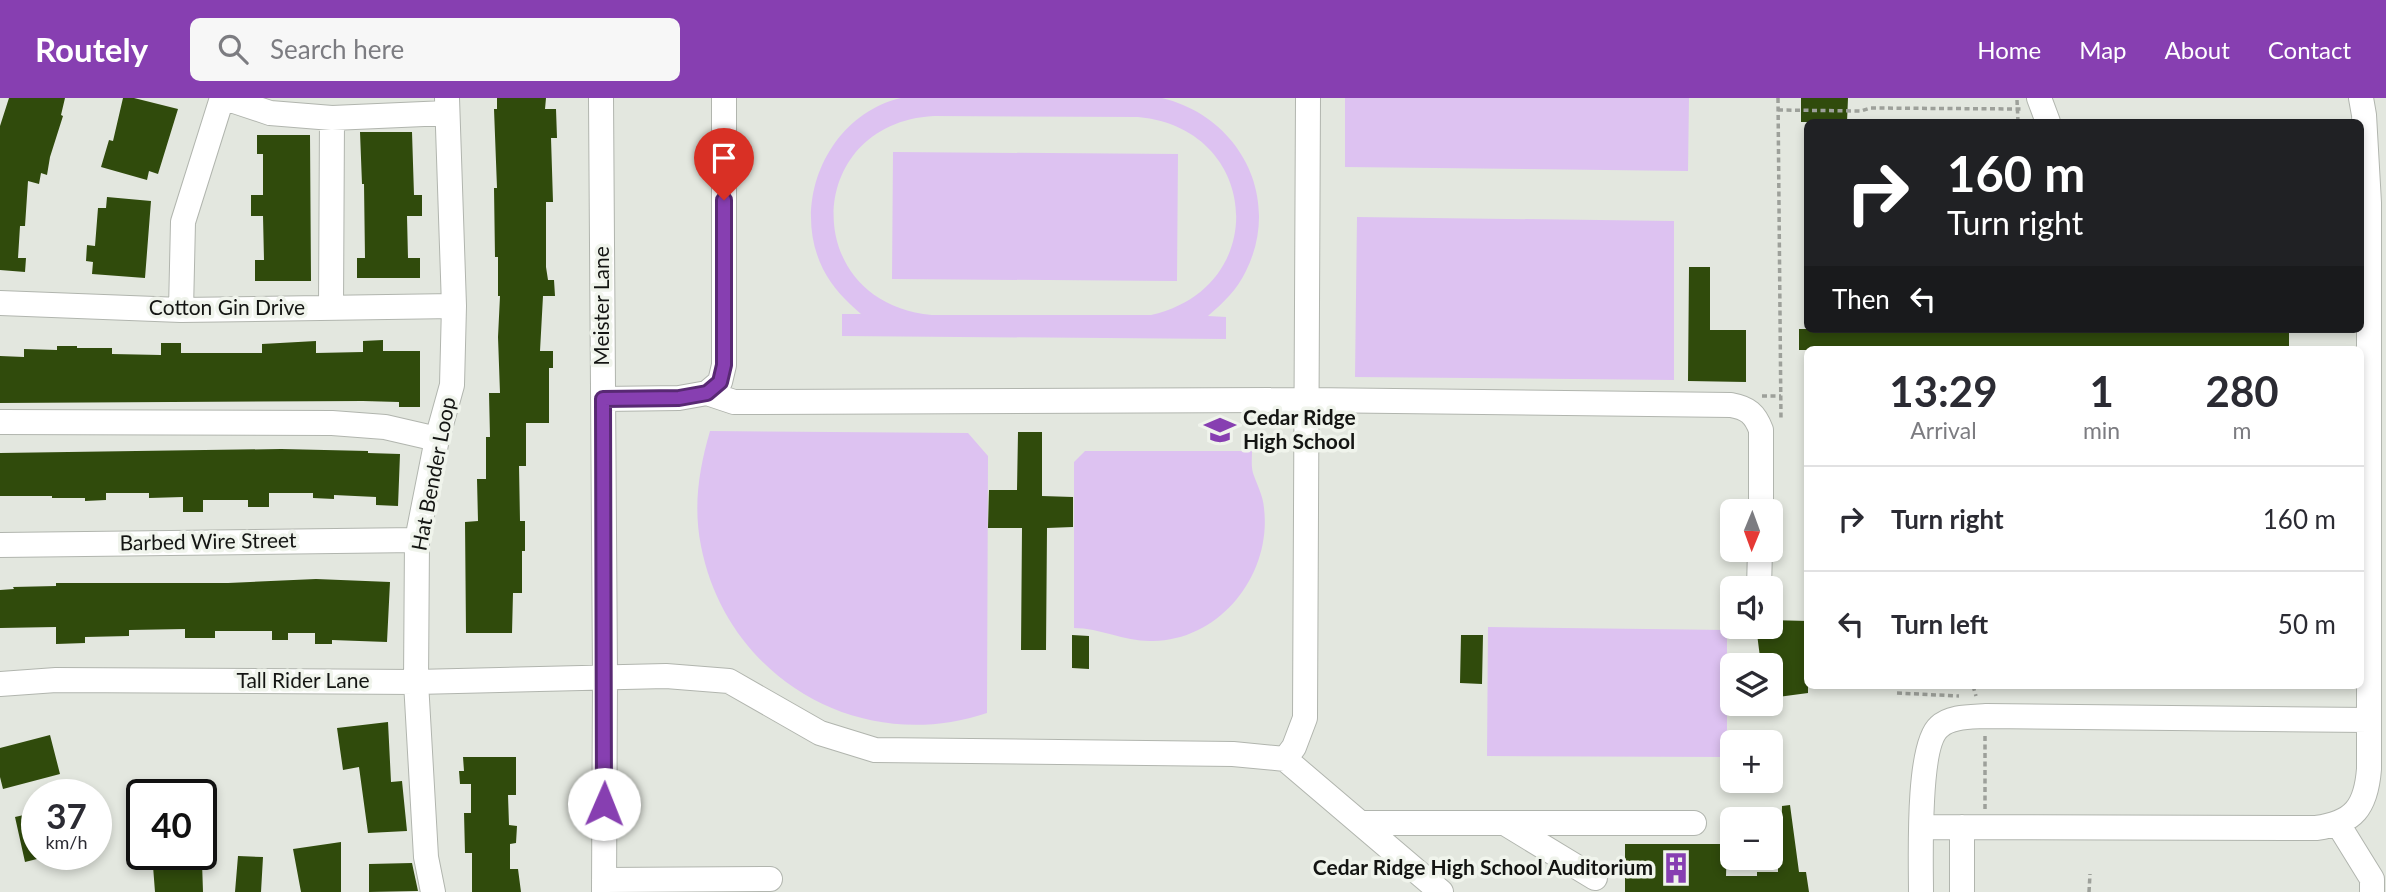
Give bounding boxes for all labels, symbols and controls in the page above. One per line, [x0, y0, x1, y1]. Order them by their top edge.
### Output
search box [190, 18, 680, 81]
text: Routely [35, 29, 148, 69]
icon: search [214, 30, 252, 68]
text: Search here [270, 33, 404, 65]
text: Home [1977, 35, 2041, 64]
text: Map [2079, 35, 2127, 64]
text: About [2165, 35, 2230, 64]
text: Contact [2268, 35, 2351, 64]
pin [694, 128, 754, 200]
icon: arrive [705, 139, 743, 177]
text: 160 m [1947, 144, 2085, 202]
icon: right [1832, 147, 1923, 238]
text: Turn right [1947, 203, 2083, 242]
street label: Meister Lane [588, 246, 613, 366]
icon: left [1904, 280, 1942, 318]
text: Then [1832, 283, 1890, 315]
street label: Cotton Gin Drive [149, 294, 305, 319]
text: 13:29 [1889, 366, 1998, 416]
text: 1 [2089, 366, 2114, 416]
text: 280 [2206, 366, 2279, 416]
street label: Hat Bender Loop [405, 395, 460, 553]
place label: Cedar Ridge High School [1243, 404, 1356, 453]
school or university icon: Cedar Ridge High School [1203, 413, 1237, 447]
text: Arrival [1910, 416, 1977, 444]
text: min [2083, 416, 2120, 444]
text: m [2233, 416, 2252, 444]
north arrow [1720, 499, 1783, 562]
map controls [1720, 499, 1783, 870]
icon: right [1832, 500, 1870, 538]
text: Turn right [1891, 503, 2004, 535]
text: 160 m [2263, 503, 2336, 535]
street label: Barbed Wire Street [119, 526, 297, 555]
button: sound [1720, 576, 1783, 639]
icon: left [1832, 605, 1870, 643]
text: Turn left [1891, 608, 1988, 640]
text: 50 m [2278, 608, 2336, 640]
button: layers [1720, 653, 1783, 716]
street label: Tall Rider Lane [236, 667, 370, 692]
button: + [1720, 730, 1783, 793]
position arrow [567, 767, 641, 841]
speed limit sign: 40 [126, 779, 217, 870]
text: 37 [46, 794, 87, 836]
button: − [1720, 807, 1783, 870]
text: km/h [45, 831, 88, 853]
building icon: Cedar Ridge High School Auditorium [1659, 851, 1693, 885]
place label: Cedar Ridge High School Auditorium [1313, 854, 1653, 879]

